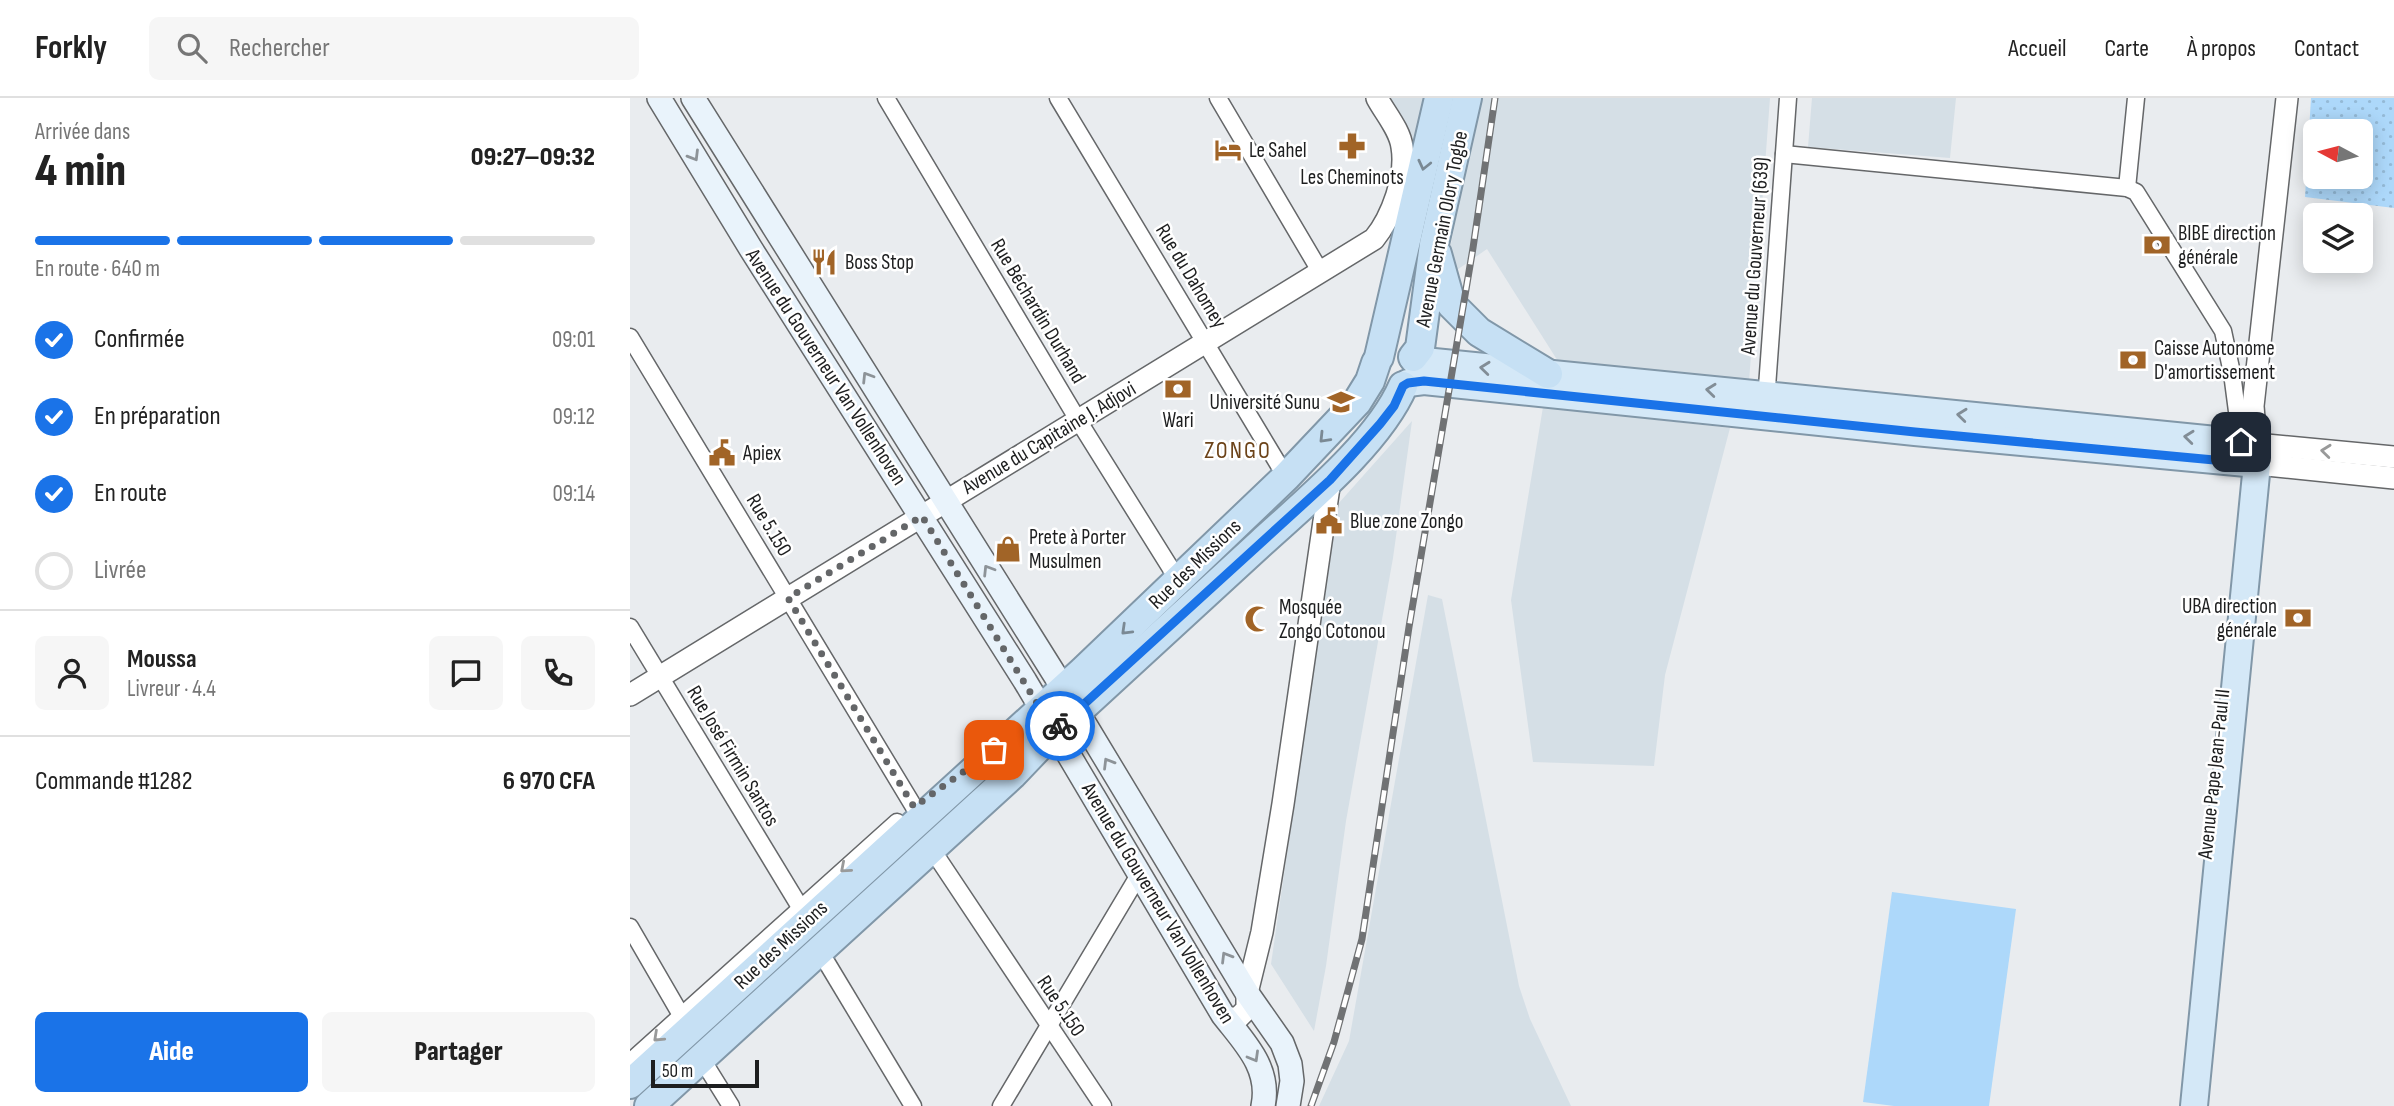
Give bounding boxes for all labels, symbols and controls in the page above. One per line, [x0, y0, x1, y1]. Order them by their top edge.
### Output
search box [149, 17, 639, 80]
text: Forkly [35, 28, 107, 68]
icon: search [173, 29, 211, 67]
text: Rechercher [229, 33, 330, 64]
text: Accueil [2008, 34, 2067, 63]
text: Carte [2105, 34, 2149, 63]
text: À propos [2187, 34, 2256, 63]
text: Contact [2294, 34, 2359, 63]
text: Arrivée dans [35, 118, 130, 146]
north arrow [2303, 119, 2373, 189]
map controls [2303, 119, 2373, 273]
street label: Avenue Germain Olory Togbe [1411, 129, 1473, 330]
pharmacy icon: Les Cheminots [1337, 131, 1367, 161]
hotel icon: Le Sahel [1213, 135, 1243, 165]
place label: Le Sahel [1249, 138, 1307, 163]
text: 09:27–09:32 [471, 142, 595, 173]
text: 4 min [35, 144, 126, 199]
one-way arrow [686, 149, 699, 162]
street label: Avenue du Gouverneur (639) [1736, 156, 1774, 357]
one-way arrow [1418, 159, 1432, 171]
place label: Les Cheminots [1300, 165, 1404, 190]
button: layers [2303, 203, 2373, 273]
street label: Rue du Dahomey [1150, 219, 1232, 333]
place label: BIBE direction générale [2178, 221, 2276, 270]
bank icon: BIBE direction générale [2142, 230, 2172, 260]
street label: Rue Béchardin Durhand [985, 234, 1091, 388]
street label: Avenue du Gouverneur Van Vollenhoven [740, 243, 912, 490]
restaurant icon: Boss Stop [809, 247, 839, 277]
place label: Boss Stop [845, 250, 914, 275]
text: En route · 640 m [35, 255, 160, 283]
icon: check [35, 321, 73, 359]
text: Confirmée [94, 324, 185, 355]
text: 09:01 [552, 326, 595, 354]
place label: Caisse Autonome D'amortissement [2154, 336, 2275, 385]
bank icon: Caisse Autonome D'amortissement [2118, 345, 2148, 375]
one-way arrow [1479, 361, 1490, 376]
one-way arrow [863, 371, 876, 384]
bank icon: Wari [1163, 374, 1193, 404]
street label: Avenue du Capitaine J. Adjovi [957, 376, 1140, 500]
one-way arrow [1706, 383, 1717, 398]
school or university icon: Université Sunu [1326, 387, 1356, 417]
place label: Université Sunu [1210, 390, 1320, 415]
icon: check [35, 398, 73, 436]
text: En préparation [94, 401, 221, 432]
text: 09:12 [552, 403, 595, 431]
one-way arrow [1956, 407, 1968, 422]
place label: Wari [1162, 408, 1194, 433]
pin [2211, 412, 2271, 472]
icon: home [2222, 423, 2260, 461]
one-way arrow [1320, 430, 1332, 442]
one-way arrow [2183, 430, 2194, 445]
district label: ZONGO [1204, 436, 1272, 465]
public building icon: Apiex [707, 438, 737, 468]
place label: Apiex [742, 441, 781, 466]
one-way arrow [2320, 444, 2331, 459]
icon: check [35, 475, 73, 513]
text: En route [94, 478, 167, 509]
text: 09:14 [553, 480, 595, 508]
street label: Rue 5.150 [741, 489, 797, 561]
public building icon: Blue zone Zongo [1314, 506, 1344, 536]
place label: Blue zone Zongo [1350, 509, 1464, 534]
street label: Rue des Missions [1144, 514, 1246, 614]
place label: Prete à Porter Musulmen [1029, 525, 1126, 574]
shop icon: Prete à Porter Musulmen [993, 534, 1023, 564]
text: Livrée [94, 555, 146, 586]
one-way arrow [983, 564, 996, 577]
place label: UBA direction générale [2182, 594, 2277, 643]
place label: Mosquée Zongo Cotonou [1279, 595, 1385, 644]
bank icon: UBA direction générale [2283, 603, 2313, 633]
mosque icon: Mosquée Zongo Cotonou [1243, 604, 1273, 634]
one-way arrow [1121, 622, 1134, 635]
button: person [35, 636, 109, 710]
button: chat [429, 636, 503, 710]
button: phone [521, 636, 595, 710]
text: Moussa [127, 644, 197, 675]
text: Livreur · 4.4 [127, 675, 216, 703]
street label: Rue José Firmin Santos [681, 681, 785, 831]
street label: Avenue Pape Jean-Paul II [2193, 688, 2235, 861]
courier [1025, 691, 1095, 761]
icon: bike [1041, 707, 1079, 745]
pin [964, 720, 1024, 780]
icon: bag [975, 731, 1013, 769]
one-way arrow [1103, 758, 1116, 771]
text: Commande #1282 [35, 766, 193, 797]
text: 6 970 CFA [503, 766, 595, 797]
street label: Avenue du Gouverneur Van Vollenhoven [1076, 777, 1240, 1028]
one-way arrow [840, 860, 853, 872]
street label: Rue des Missions [729, 895, 833, 995]
one-way arrow [1221, 952, 1234, 965]
street label: Rue 5.150 [1032, 971, 1090, 1041]
button: Aide [35, 1012, 308, 1092]
button: Partager [322, 1012, 595, 1092]
one-way arrow [653, 1028, 666, 1041]
one-way arrow [1246, 1049, 1259, 1062]
scale bar [651, 1057, 760, 1089]
text: 50 m [662, 1060, 693, 1083]

